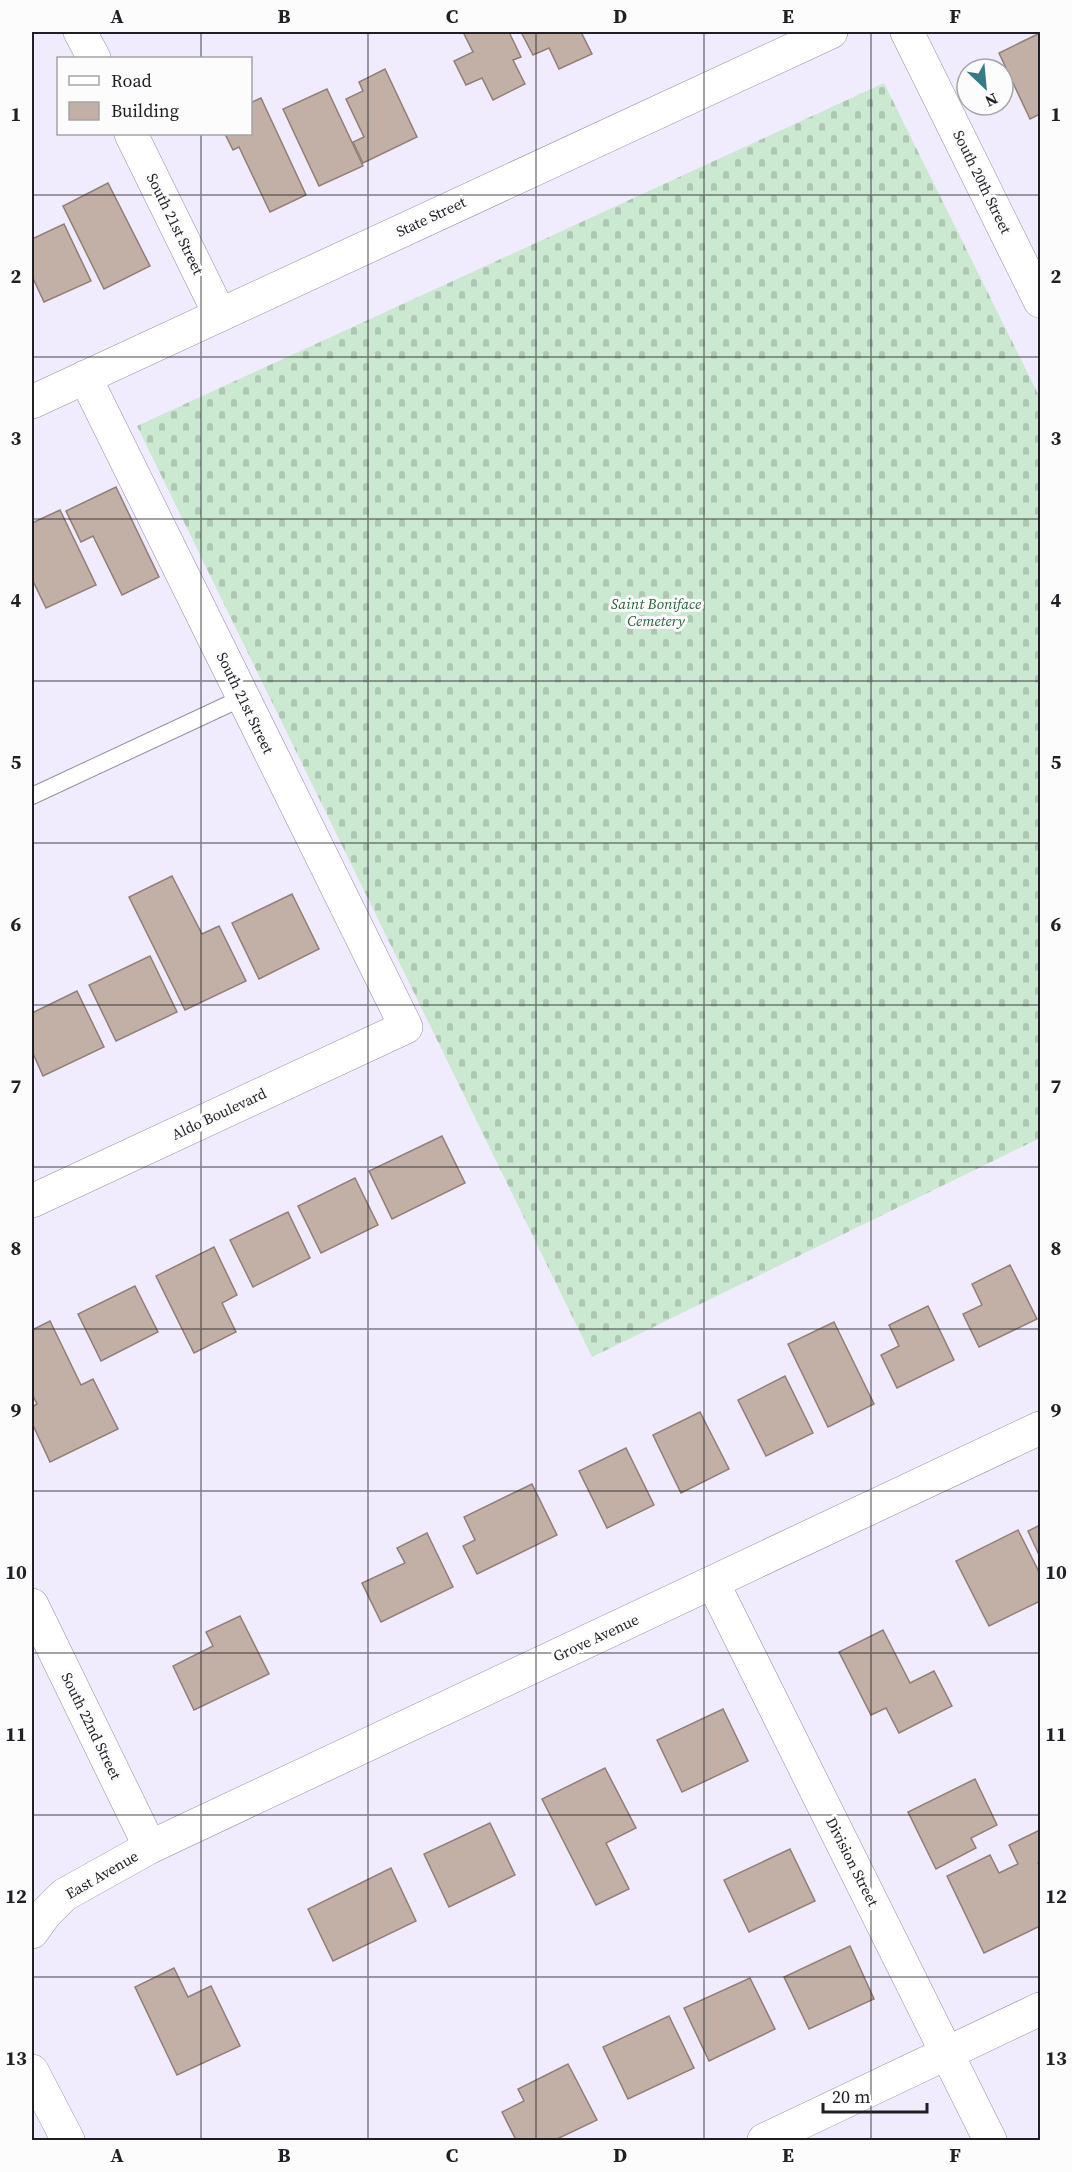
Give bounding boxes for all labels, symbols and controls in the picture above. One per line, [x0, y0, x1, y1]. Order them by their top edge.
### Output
text: A [110, 2, 124, 30]
text: B [277, 2, 291, 30]
text: C [446, 2, 458, 30]
text: D [613, 2, 627, 30]
text: E [782, 2, 794, 30]
text: F [949, 2, 961, 30]
legend [57, 57, 252, 135]
north arrow [955, 57, 1015, 117]
text: Road [111, 68, 152, 93]
text: N [981, 88, 1002, 113]
text: Building [111, 98, 179, 123]
text: 1 [11, 100, 21, 128]
text: 1 [1051, 100, 1061, 128]
street label: South 20th Street [948, 126, 1017, 237]
street label: South 21st Street [142, 169, 209, 278]
street label: State Street [392, 191, 469, 242]
text: 2 [11, 262, 22, 290]
text: 2 [1051, 262, 1062, 290]
text: 3 [11, 424, 22, 452]
text: 3 [1051, 424, 1062, 452]
text: 4 [11, 586, 22, 614]
text: 4 [1051, 586, 1062, 614]
park label: Saint Boniface Cemetery [611, 593, 701, 631]
street label: South 21st Street [212, 648, 279, 757]
text: 5 [11, 748, 22, 776]
text: 5 [1051, 748, 1062, 776]
text: 6 [11, 910, 22, 938]
text: 6 [1051, 910, 1062, 938]
text: 7 [11, 1072, 22, 1100]
text: 7 [1051, 1072, 1062, 1100]
street label: Aldo Boulevard [168, 1082, 270, 1145]
text: 8 [11, 1234, 21, 1262]
text: 8 [1051, 1234, 1061, 1262]
text: 9 [11, 1396, 22, 1424]
text: 9 [1051, 1396, 1062, 1424]
text: 10 [5, 1558, 27, 1586]
text: 10 [1045, 1558, 1067, 1586]
street label: Grove Avenue [550, 1608, 642, 1667]
street label: South 22nd Street [56, 1669, 127, 1783]
text: 11 [5, 1720, 27, 1748]
text: 11 [1045, 1720, 1067, 1748]
street label: Division Street [821, 1814, 884, 1910]
street label: East Avenue [62, 1845, 142, 1904]
text: 12 [5, 1882, 27, 1910]
text: 12 [1045, 1882, 1067, 1910]
text: 13 [5, 2044, 27, 2072]
text: 13 [1045, 2044, 1067, 2072]
scale bar [823, 2076, 926, 2114]
text: 20 m [832, 2084, 870, 2109]
text: A [110, 2141, 124, 2169]
text: B [277, 2141, 291, 2169]
text: C [446, 2141, 458, 2169]
text: D [613, 2141, 627, 2169]
text: E [782, 2141, 794, 2169]
text: F [949, 2141, 961, 2169]

